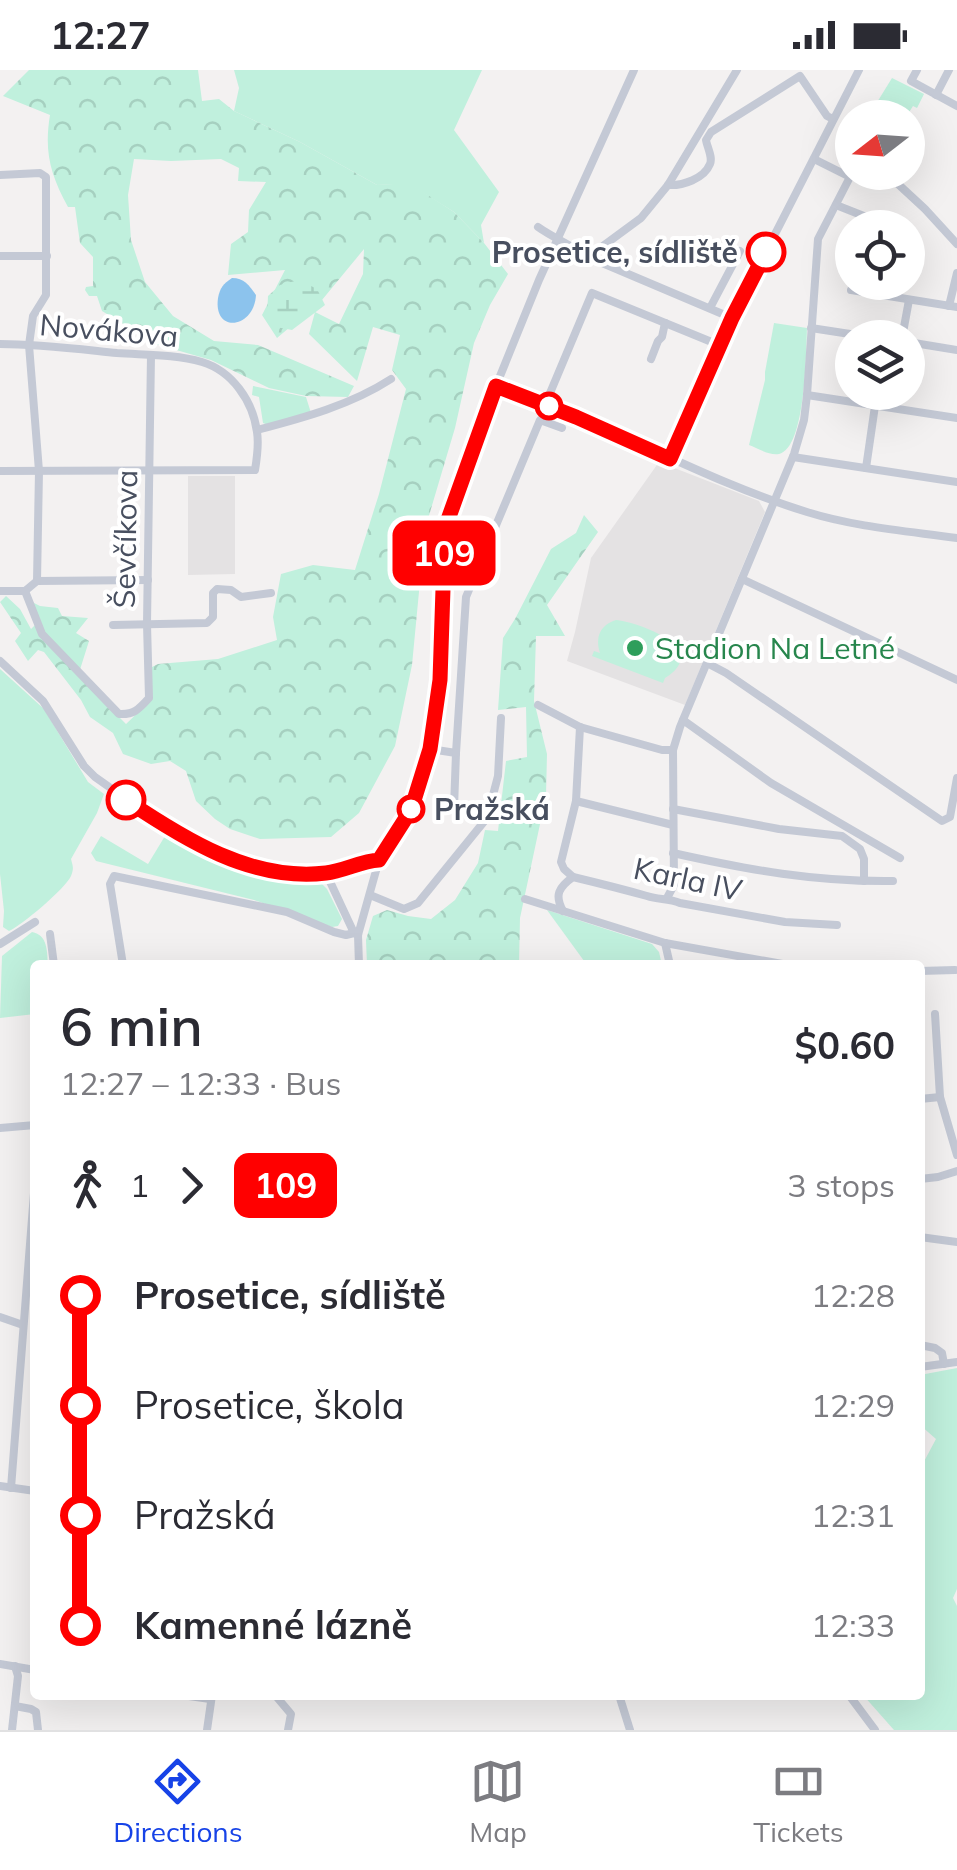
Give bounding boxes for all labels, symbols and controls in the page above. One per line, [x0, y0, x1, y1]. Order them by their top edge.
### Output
text: 12:27 [50, 11, 151, 59]
north arrow [835, 100, 925, 190]
map controls [835, 100, 925, 410]
button: locate [835, 210, 925, 300]
place label: Prosetice, sídliště [492, 233, 738, 271]
marker: Prosetice, sídliště [747, 233, 785, 271]
street label: Novákova [38, 305, 180, 355]
button: layers [835, 320, 925, 410]
unlabelled marker [536, 393, 562, 419]
street label: Ševčíkova [105, 469, 145, 609]
line badge: 109 [386, 520, 502, 586]
text: 109 [412, 531, 476, 575]
place label: Stadion Na Letné [655, 629, 895, 667]
marker: Stadion Na Letné [624, 637, 646, 659]
unlabelled marker [107, 781, 145, 819]
place label: Pražská [434, 790, 550, 828]
marker: Pražská [398, 796, 424, 822]
street label: Karla IV [630, 849, 746, 909]
text: 6 min [60, 991, 203, 1060]
text: $0.60 [794, 1021, 895, 1069]
text: 12:27 – 12:33 · Bus [60, 1063, 341, 1103]
icon: walk [60, 1158, 115, 1213]
icon: forward [164, 1158, 219, 1213]
text: 109 [254, 1163, 317, 1207]
text: 1 [130, 1165, 149, 1205]
text: 3 stops [787, 1165, 895, 1205]
text: Prosetice, sídliště [134, 1271, 446, 1319]
text: 12:28 [811, 1275, 895, 1315]
text: Prosetice, škola [134, 1381, 405, 1429]
text: 12:29 [811, 1385, 895, 1425]
text: Pražská [134, 1491, 276, 1539]
text: 12:31 [811, 1495, 895, 1535]
text: Kamenné lázně [134, 1601, 412, 1649]
text: 12:33 [811, 1605, 895, 1645]
tab: Directions [113, 1754, 243, 1849]
tab: Map [469, 1754, 527, 1849]
tab: Tickets [753, 1754, 844, 1849]

